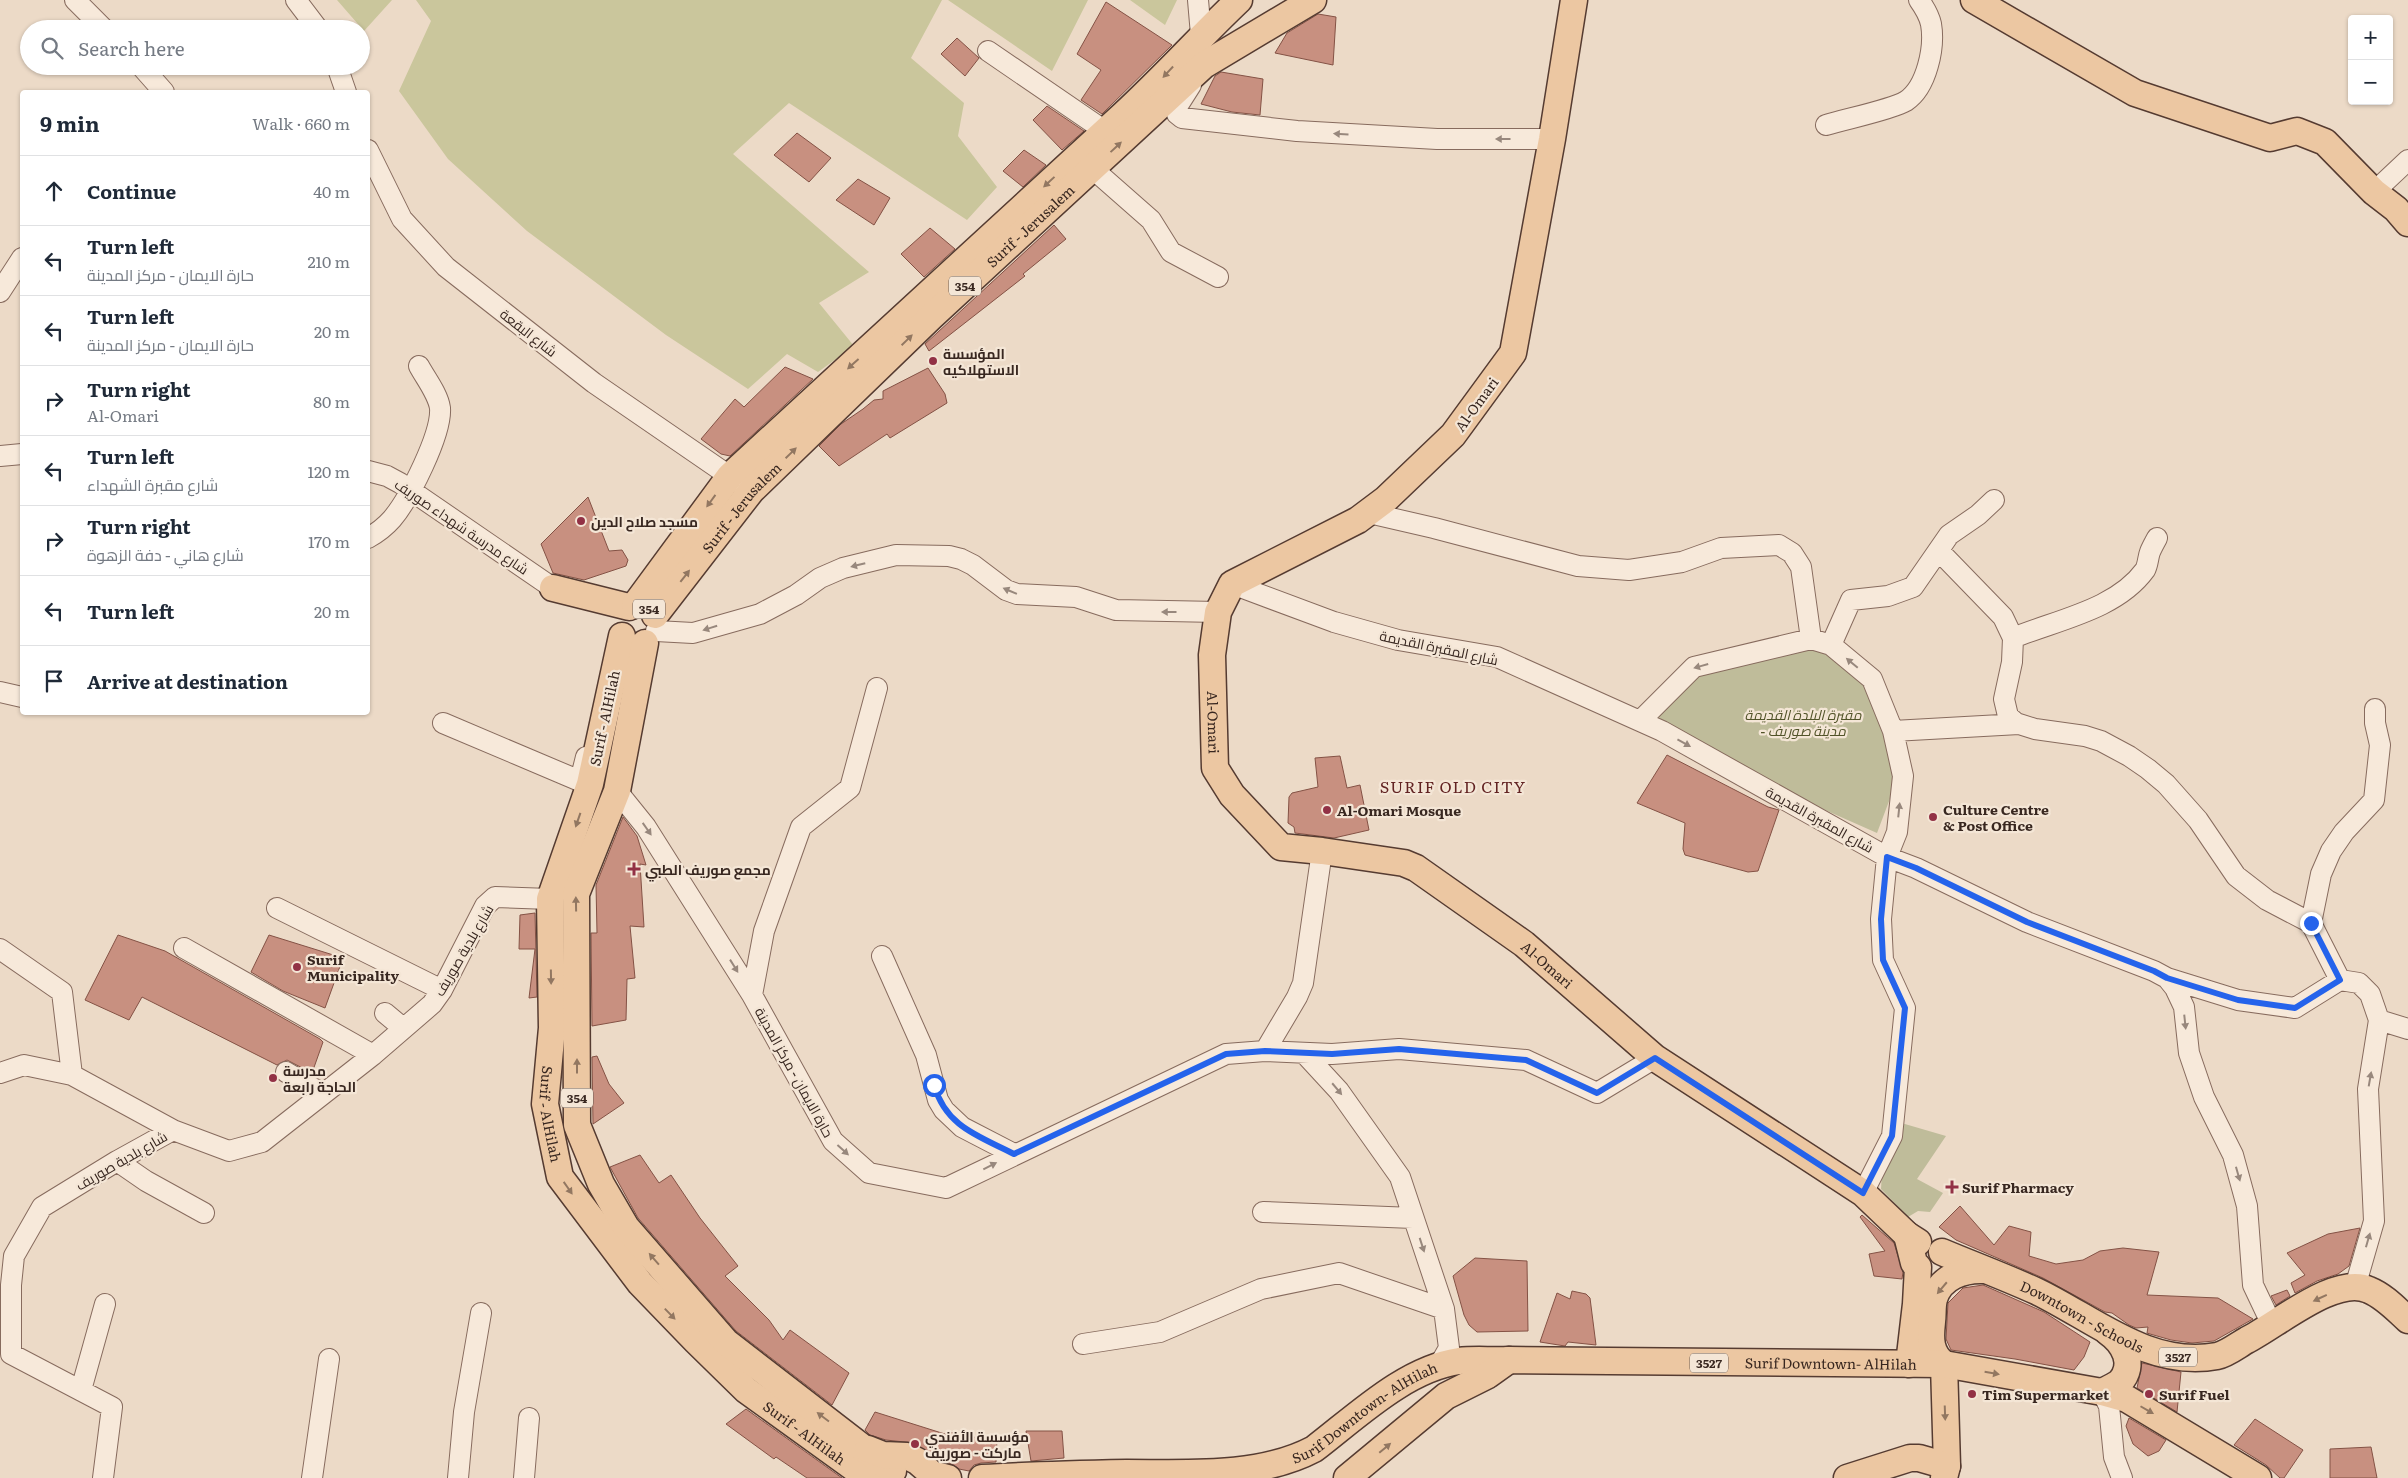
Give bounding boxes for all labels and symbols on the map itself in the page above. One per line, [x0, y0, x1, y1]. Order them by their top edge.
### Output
one-way arrow [1162, 65, 1174, 77]
one-way arrow [1333, 129, 1349, 137]
one-way arrow [1495, 135, 1511, 143]
one-way arrow [1110, 141, 1122, 153]
one-way arrow [1044, 176, 1056, 188]
street label: Surif - Jerusalem [982, 179, 1079, 271]
road number: 354 [949, 276, 981, 296]
street label: شارع البقعة [496, 303, 562, 361]
one-way arrow [901, 334, 913, 346]
place label: المؤسسة الاستهلاكيه [943, 343, 1019, 379]
marker: المؤسسة الاستهلاكيه [927, 355, 939, 367]
one-way arrow [847, 358, 859, 370]
street label: Al-Omari [1449, 372, 1503, 435]
one-way arrow [784, 447, 796, 459]
street label: Surif - Jerusalem [697, 457, 786, 557]
street label: شارع مدرسة شهداء صوريف [391, 474, 533, 578]
one-way arrow [706, 494, 716, 508]
place label: مسجد صلاح الدين [591, 511, 698, 532]
marker: مسجد صلاح الدين [575, 515, 587, 527]
one-way arrow [851, 561, 866, 569]
one-way arrow [679, 570, 690, 583]
one-way arrow [1003, 586, 1017, 594]
road number: 354 [633, 600, 665, 618]
one-way arrow [1161, 607, 1177, 615]
one-way arrow [703, 625, 718, 633]
street label: شارع المقبرة القديمة [1378, 625, 1500, 669]
one-way arrow [1846, 657, 1859, 668]
one-way arrow [1693, 662, 1708, 670]
street label: Surif - AlHilah [584, 668, 624, 768]
street label: Al-Omari [1203, 691, 1225, 754]
park label: مقبرة البلدة القديمة - مدينة صوريف [1745, 704, 1862, 740]
one-way arrow [1676, 739, 1691, 747]
district label: SURIF OLD CITY [1380, 774, 1526, 798]
street label: شارع المقبرة القديمة [1762, 781, 1878, 857]
place label: Culture Centre & Post Office [1943, 799, 2049, 835]
place label: Al-Omari Mosque [1337, 800, 1461, 820]
one-way arrow [1895, 802, 1903, 818]
marker: Al-Omari Mosque [1321, 804, 1333, 816]
marker: Culture Centre & Post Office [1927, 811, 1939, 823]
one-way arrow [573, 812, 581, 827]
one-way arrow [642, 822, 652, 836]
place label: مجمع صوريف الطبي [645, 859, 771, 882]
marker: مجمع صوريف الطبي [627, 862, 641, 876]
one-way arrow [572, 896, 580, 912]
street label: شارع بلدية صوريف [429, 900, 497, 1000]
route end [2300, 912, 2323, 935]
street label: Al-Omari [1517, 936, 1578, 993]
place label: Surif Municipality [307, 949, 399, 985]
one-way arrow [730, 959, 739, 973]
marker: Surif Municipality [291, 961, 303, 973]
one-way arrow [547, 970, 555, 986]
street label: حارة الايمان - مركز المدينة [751, 1003, 839, 1141]
one-way arrow [2181, 1014, 2189, 1030]
one-way arrow [573, 1058, 581, 1074]
place label: مدرسة الحاجة رابعة [283, 1060, 356, 1096]
street label: Surif - AlHilah [535, 1065, 567, 1164]
one-way arrow [2367, 1070, 2375, 1086]
marker: مدرسة الحاجة رابعة [267, 1072, 279, 1084]
route start [923, 1074, 946, 1097]
one-way arrow [1331, 1083, 1342, 1096]
road number: 354 [561, 1088, 593, 1108]
street label: شارع بلدية صوريف [71, 1126, 171, 1194]
one-way arrow [837, 1144, 849, 1156]
one-way arrow [983, 1162, 998, 1170]
one-way arrow [2234, 1167, 2242, 1182]
place label: Surif Pharmacy [1962, 1177, 2074, 1197]
one-way arrow [563, 1181, 573, 1195]
marker: Surif Pharmacy [1946, 1181, 1958, 1193]
one-way arrow [2365, 1232, 2373, 1247]
one-way arrow [1419, 1238, 1427, 1253]
one-way arrow [649, 1253, 660, 1266]
street label: Downtown - Schools [2017, 1275, 2146, 1357]
one-way arrow [1936, 1281, 1947, 1294]
one-way arrow [2313, 1294, 2327, 1302]
one-way arrow [664, 1308, 676, 1320]
road number: 3527 [2159, 1348, 2197, 1366]
street label: Surif Downtown- AlHilah [1745, 1352, 1917, 1374]
road number: 3527 [1690, 1354, 1728, 1372]
street label: Surif Downtown- AlHilah [1289, 1357, 1440, 1468]
one-way arrow [1984, 1369, 2000, 1377]
place label: Tim Supermarket [1982, 1384, 2110, 1404]
place label: Surif Fuel [2159, 1384, 2230, 1404]
marker: Tim Supermarket [1966, 1388, 1978, 1400]
marker: Surif Fuel [2143, 1388, 2155, 1400]
street label: Surif - AlHilah [759, 1396, 850, 1469]
one-way arrow [1942, 1405, 1950, 1421]
one-way arrow [2141, 1406, 2154, 1415]
one-way arrow [817, 1412, 830, 1423]
place label: مؤسسة الأفندي ماركت - صوريف [925, 1426, 1029, 1462]
marker: مؤسسة الأفندي ماركت - صوريف [909, 1438, 921, 1450]
one-way arrow [1378, 1442, 1391, 1453]

